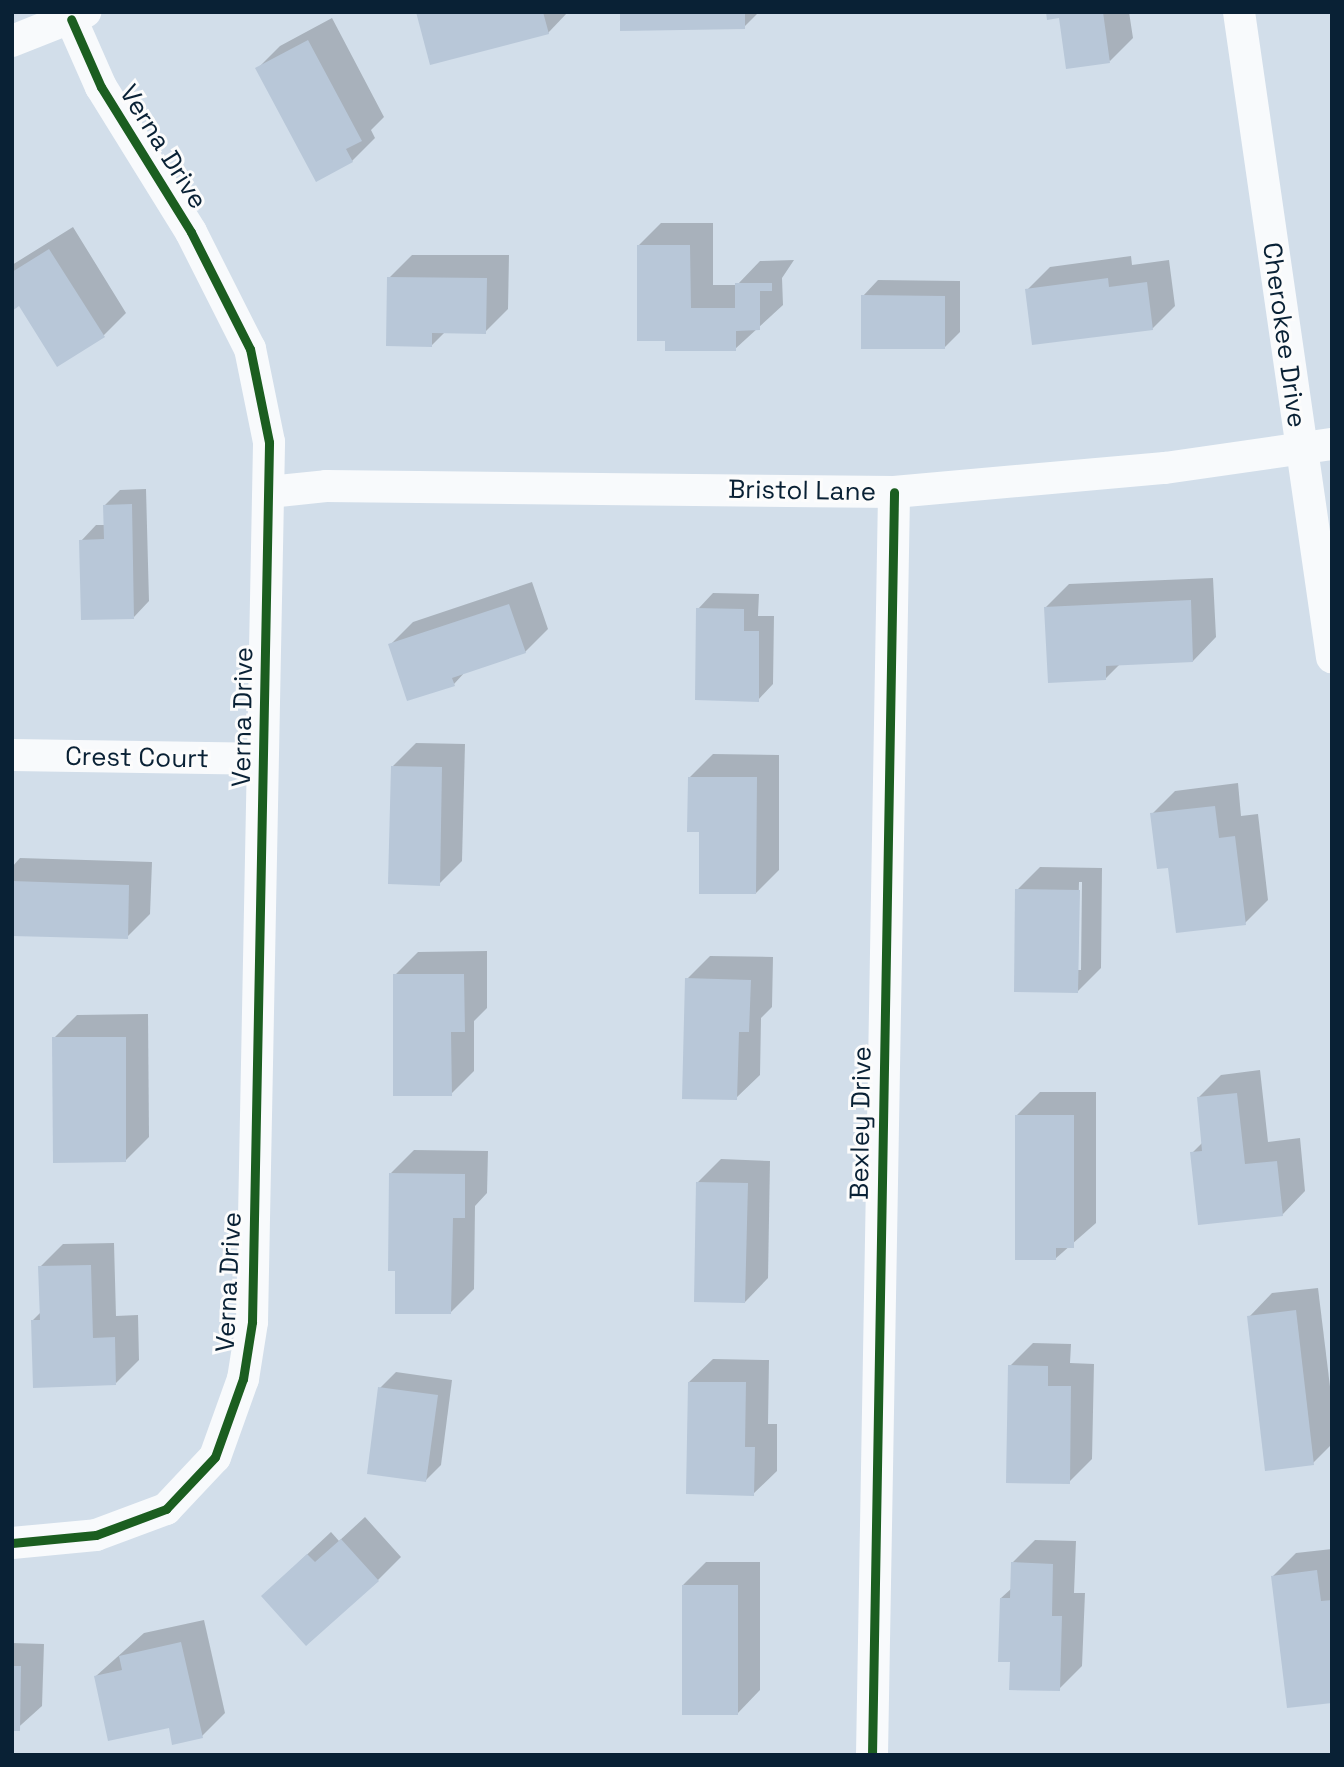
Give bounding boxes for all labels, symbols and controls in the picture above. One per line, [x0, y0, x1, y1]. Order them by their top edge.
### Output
street label: Verna Drive [113, 79, 213, 215]
street label: Cherokee Drive [1256, 240, 1312, 430]
street label: Bristol Lane [728, 474, 876, 508]
street label: Verna Drive [226, 647, 260, 787]
street label: Crest Court [65, 741, 209, 775]
street label: Bexley Drive [844, 1046, 878, 1200]
street label: Verna Drive [210, 1211, 248, 1353]

